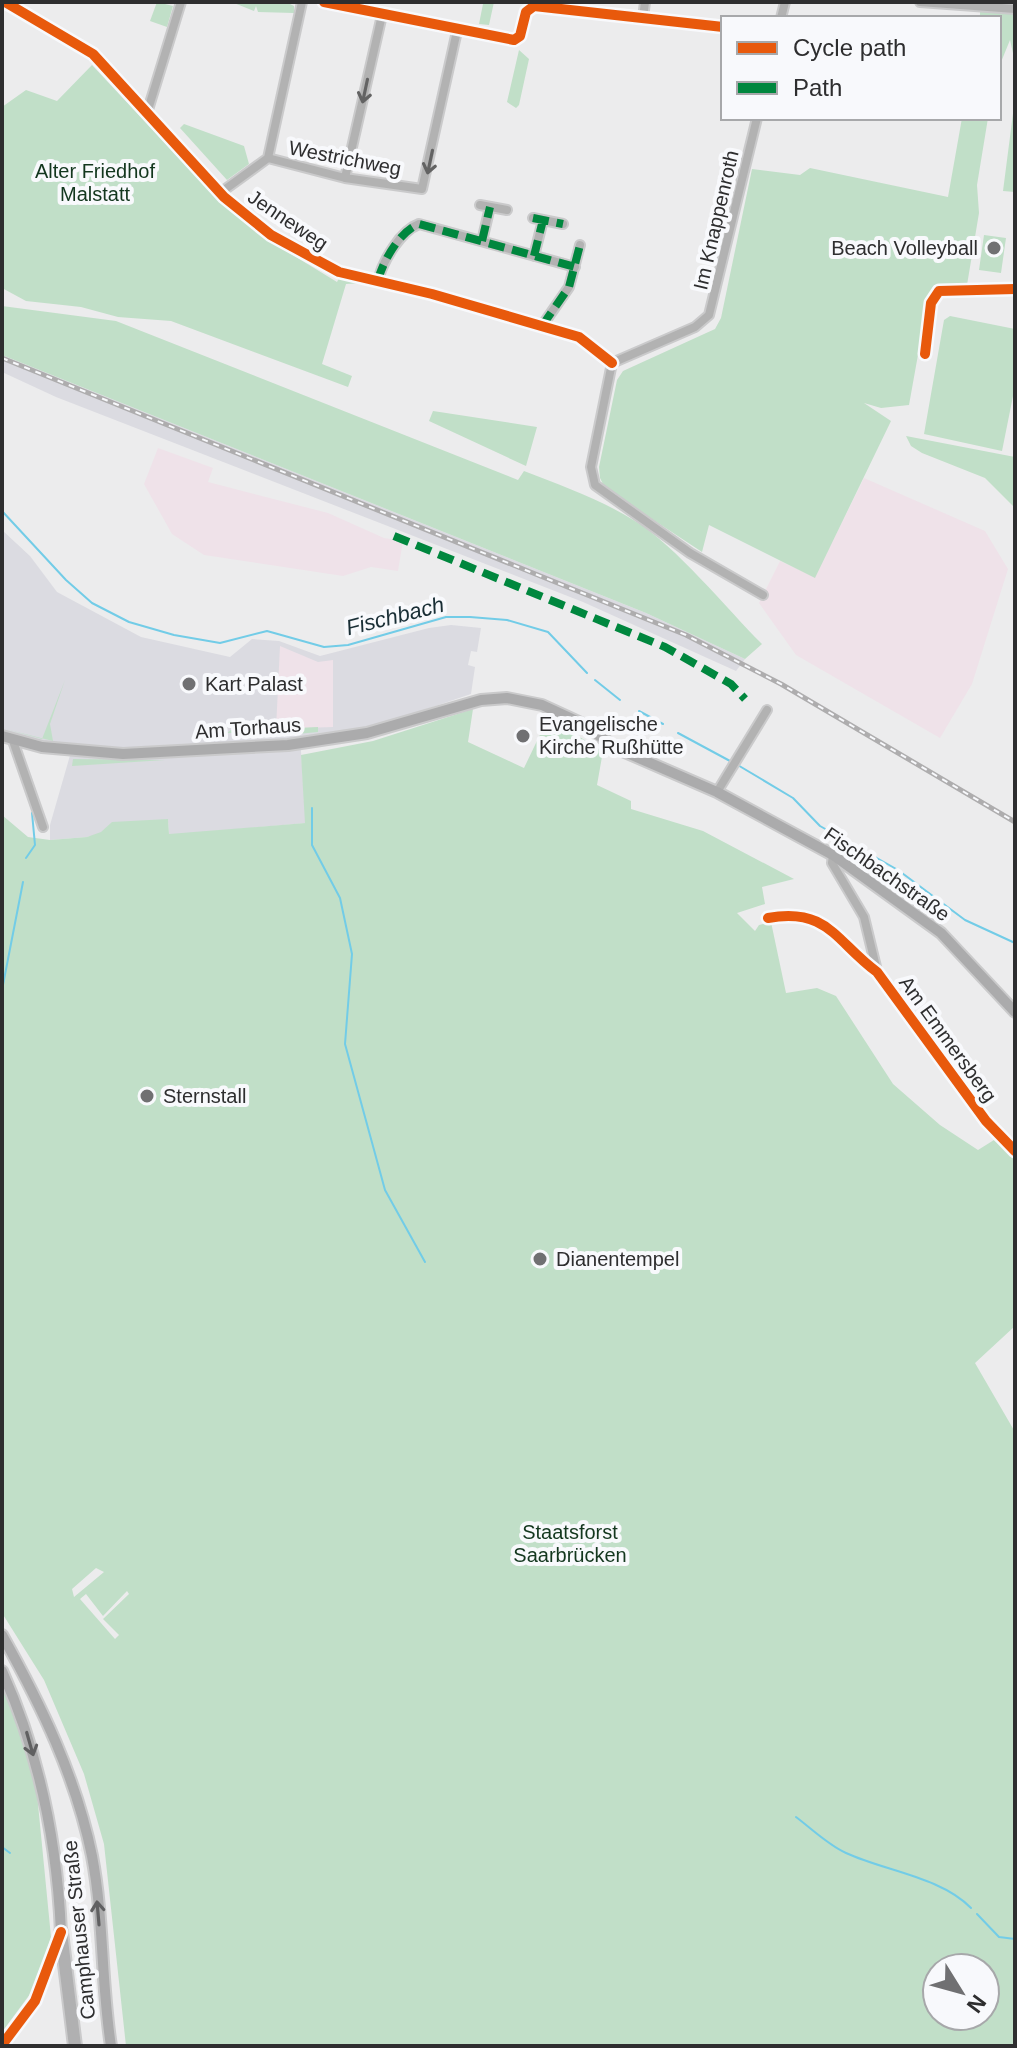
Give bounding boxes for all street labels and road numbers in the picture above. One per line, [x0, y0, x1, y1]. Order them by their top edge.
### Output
street label: Westrichweg [287, 136, 403, 180]
street label: Im Knappenroth [689, 148, 743, 292]
street label: Jenneweg [244, 185, 332, 255]
street label: Am Torhaus [194, 713, 302, 743]
street label: Fischbachstraße [820, 823, 954, 925]
street label: Am Emmersberg [895, 972, 1001, 1106]
street label: Camphauser Straße [59, 1839, 99, 2021]

